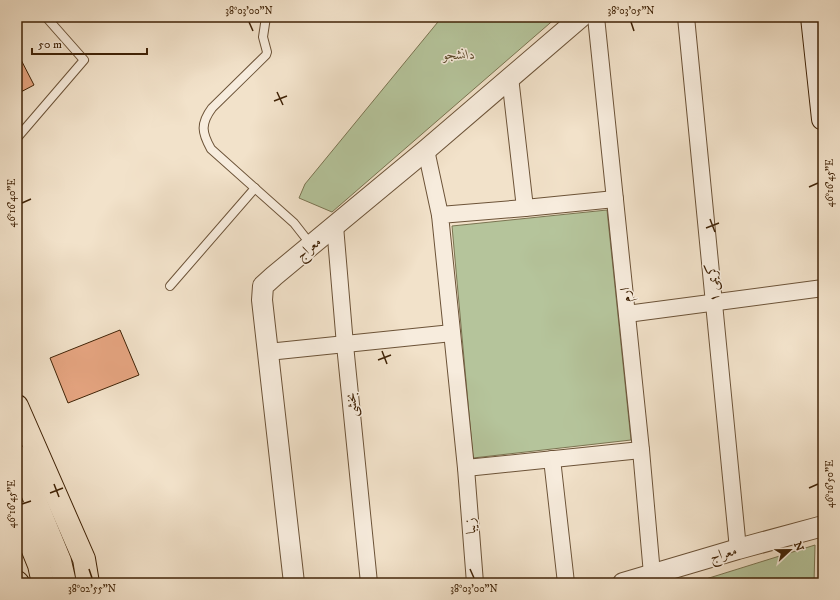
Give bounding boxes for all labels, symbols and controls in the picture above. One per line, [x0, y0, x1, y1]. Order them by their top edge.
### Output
text: 38°03'00"N [225, 5, 273, 17]
text: 38°03'05"N [607, 5, 655, 17]
scale bar [32, 30, 147, 56]
text: 50 m [38, 37, 62, 52]
park label: دانشجو [442, 46, 475, 64]
text: 46°16'45"E [824, 159, 836, 207]
text: 46°16'40"E [6, 179, 18, 227]
street label: معراج [292, 233, 327, 267]
street label: کریمی ۱ [702, 263, 724, 303]
street label: ارم [616, 286, 639, 303]
street label: بخشی [342, 392, 362, 418]
text: 46°16'50"E [824, 460, 836, 508]
text: 46°16'45"E [6, 480, 18, 528]
street label: زیبا [461, 517, 481, 535]
north arrow [770, 530, 810, 570]
text: N [790, 540, 807, 553]
street label: معراج [707, 541, 740, 569]
text: 38°02'55"N [68, 583, 116, 595]
text: 38°03'00"N [450, 583, 498, 595]

